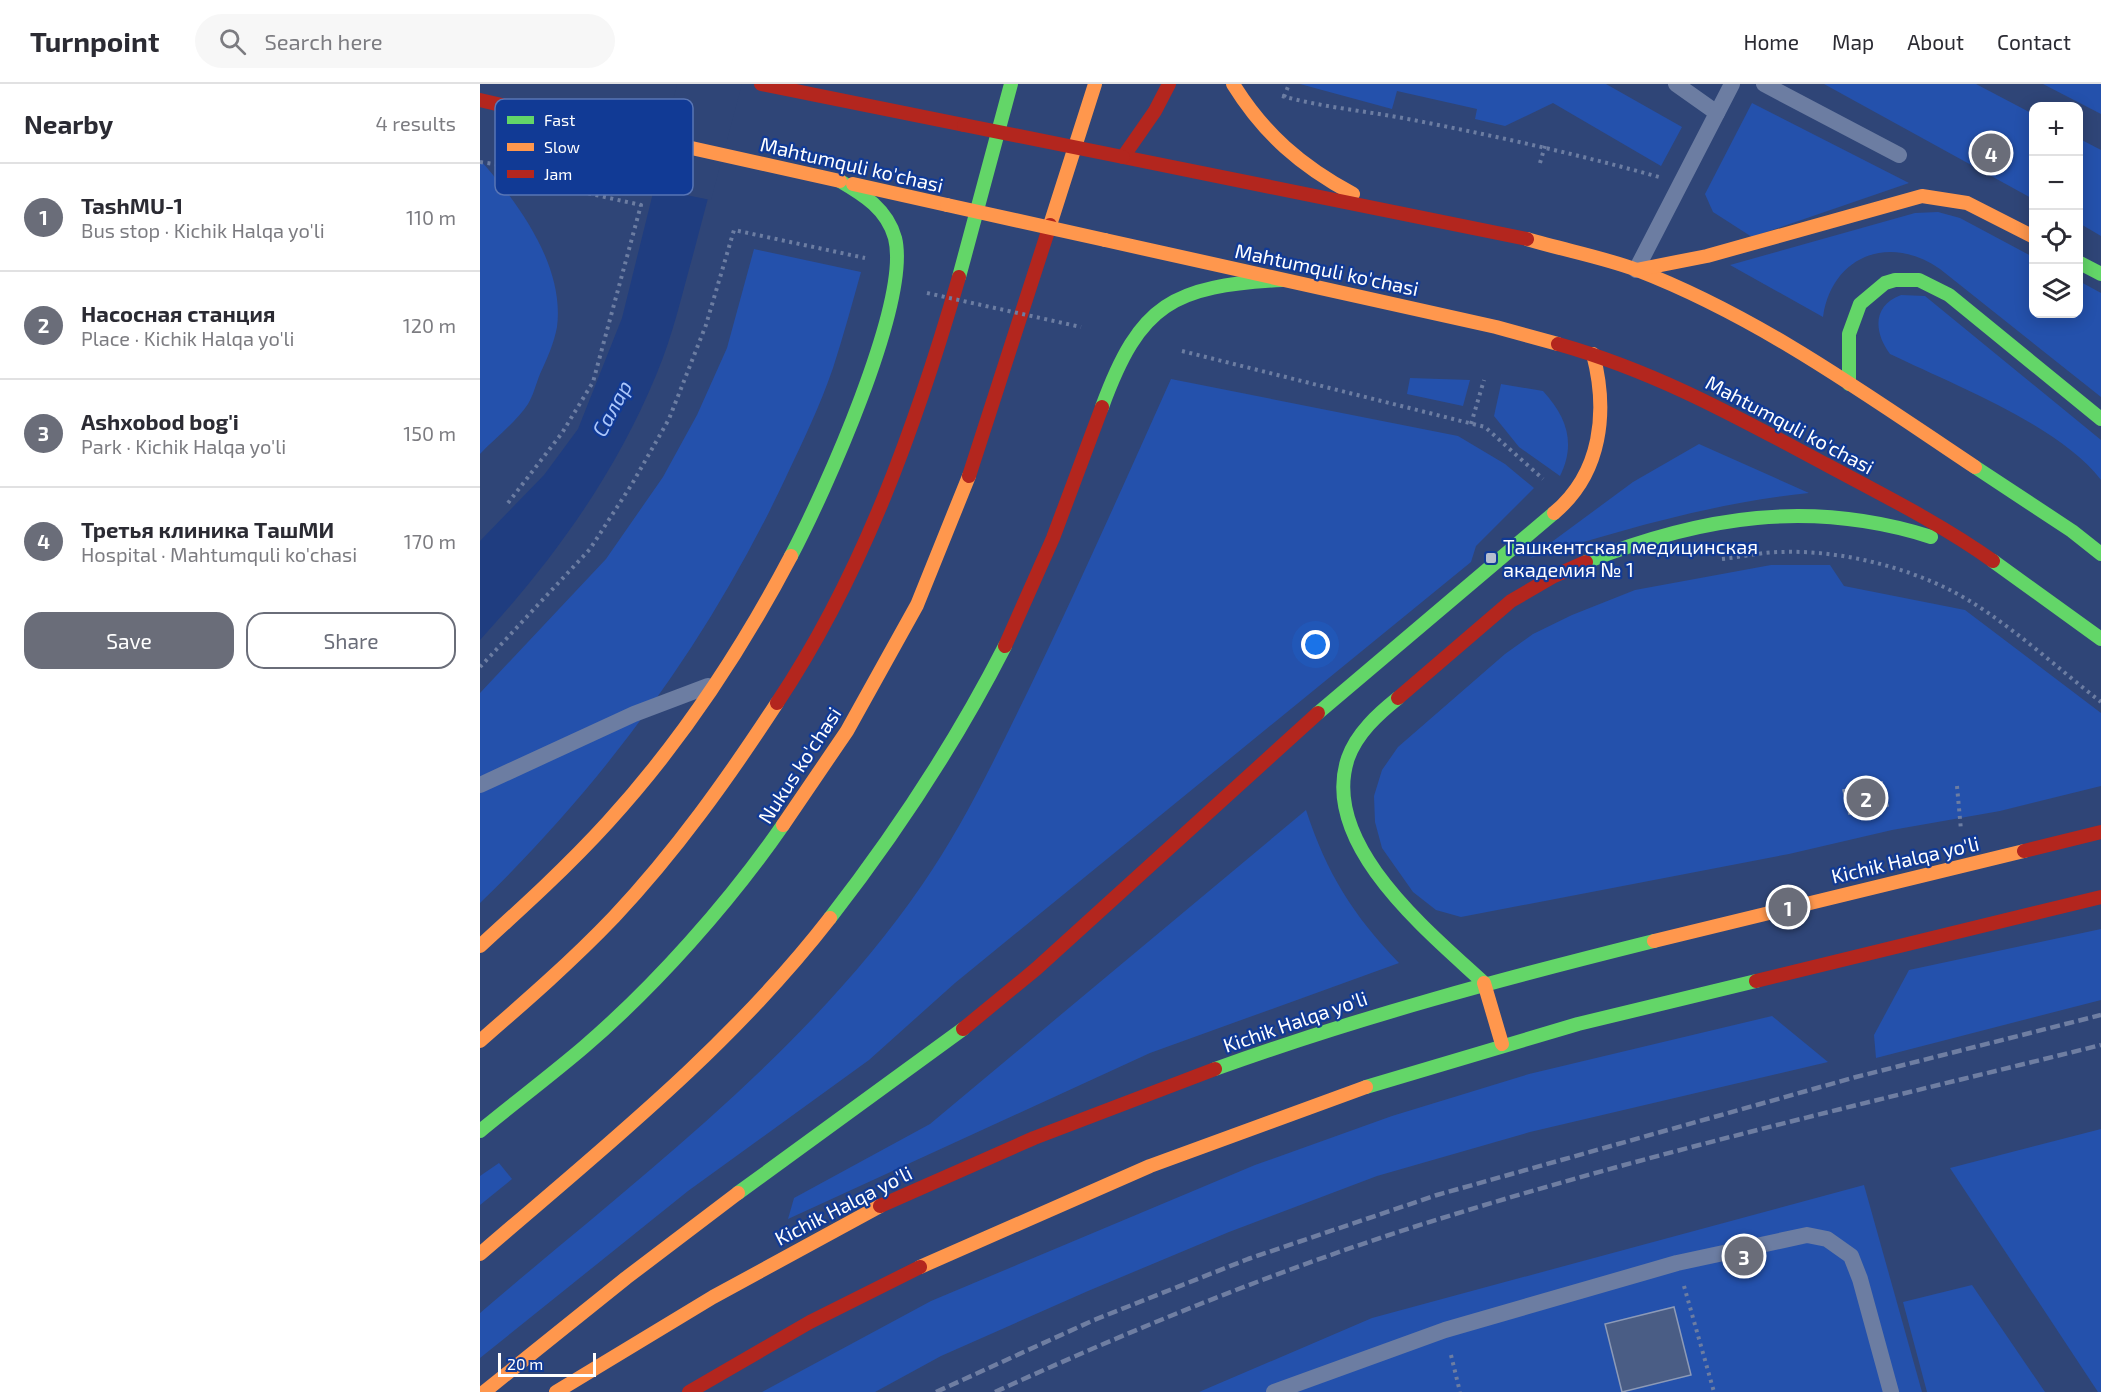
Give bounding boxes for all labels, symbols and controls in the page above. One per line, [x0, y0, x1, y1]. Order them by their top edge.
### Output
search box [195, 14, 615, 68]
text: Turnpoint [30, 24, 159, 58]
icon: search [216, 25, 249, 58]
text: Search here [264, 28, 383, 54]
text: Home [1743, 29, 1799, 54]
text: Map [1832, 29, 1874, 54]
text: About [1907, 29, 1964, 54]
text: Contact [1997, 29, 2071, 54]
legend [495, 99, 693, 195]
map controls [2029, 102, 2083, 318]
button: + [2029, 102, 2083, 156]
text: Nearby [24, 108, 113, 139]
text: Fast [544, 110, 575, 129]
text: 4 results [376, 111, 456, 135]
pin: 4 [1972, 130, 2010, 176]
street label: Mahtumquli ko'chasi [758, 131, 946, 197]
text: Slow [544, 137, 580, 156]
button: − [2029, 156, 2083, 210]
text: Jam [544, 164, 572, 183]
text: TashMU-1 [81, 192, 183, 218]
text: 1 [39, 205, 48, 229]
text: 110 m [406, 205, 456, 229]
button: locate [2029, 210, 2083, 264]
text: Bus stop · Kichik Halqa yo'li [81, 218, 325, 242]
street label: Mahtumquli ko'chasi [1233, 238, 1421, 300]
button: layers [2029, 264, 2083, 318]
text: Насосная станция [81, 300, 275, 326]
text: 2 [38, 313, 49, 337]
text: 120 m [403, 313, 456, 337]
text: Place · Kichik Halqa yo'li [81, 326, 295, 350]
street label: Mahtumquli ko'chasi [1702, 369, 1878, 479]
water label: Салар [586, 376, 636, 440]
text: Ashxobod bog'i [81, 408, 239, 434]
text: 3 [38, 421, 49, 445]
text: 150 m [403, 421, 456, 445]
text: Park · Kichik Halqa yo'li [81, 434, 286, 458]
text: Третья клиника ТашМИ [81, 516, 334, 542]
text: 4 [37, 529, 50, 553]
text: 170 m [404, 529, 456, 553]
place label: Ташкентская медицинская академия № 1 [1503, 534, 1758, 581]
text: Hospital · Mahtumquli ko'chasi [81, 542, 357, 566]
marker: Ташкентская медицинская академия № 1 [1484, 551, 1498, 565]
button: Save [24, 612, 234, 669]
button: Share [246, 612, 456, 669]
your location [1301, 630, 1330, 659]
street label: Nukus ko'chasi [752, 702, 846, 828]
pin: 2 [1846, 776, 1886, 820]
street label: Kichik Halqa yo'li [1829, 830, 1981, 888]
pin: 1 [1768, 884, 1808, 930]
street label: Kichik Halqa yo'li [1220, 985, 1370, 1057]
street label: Kichik Halqa yo'li [770, 1160, 916, 1250]
pin: 3 [1724, 1234, 1764, 1278]
scale bar [498, 1350, 596, 1378]
text: 20 m [507, 1354, 543, 1373]

